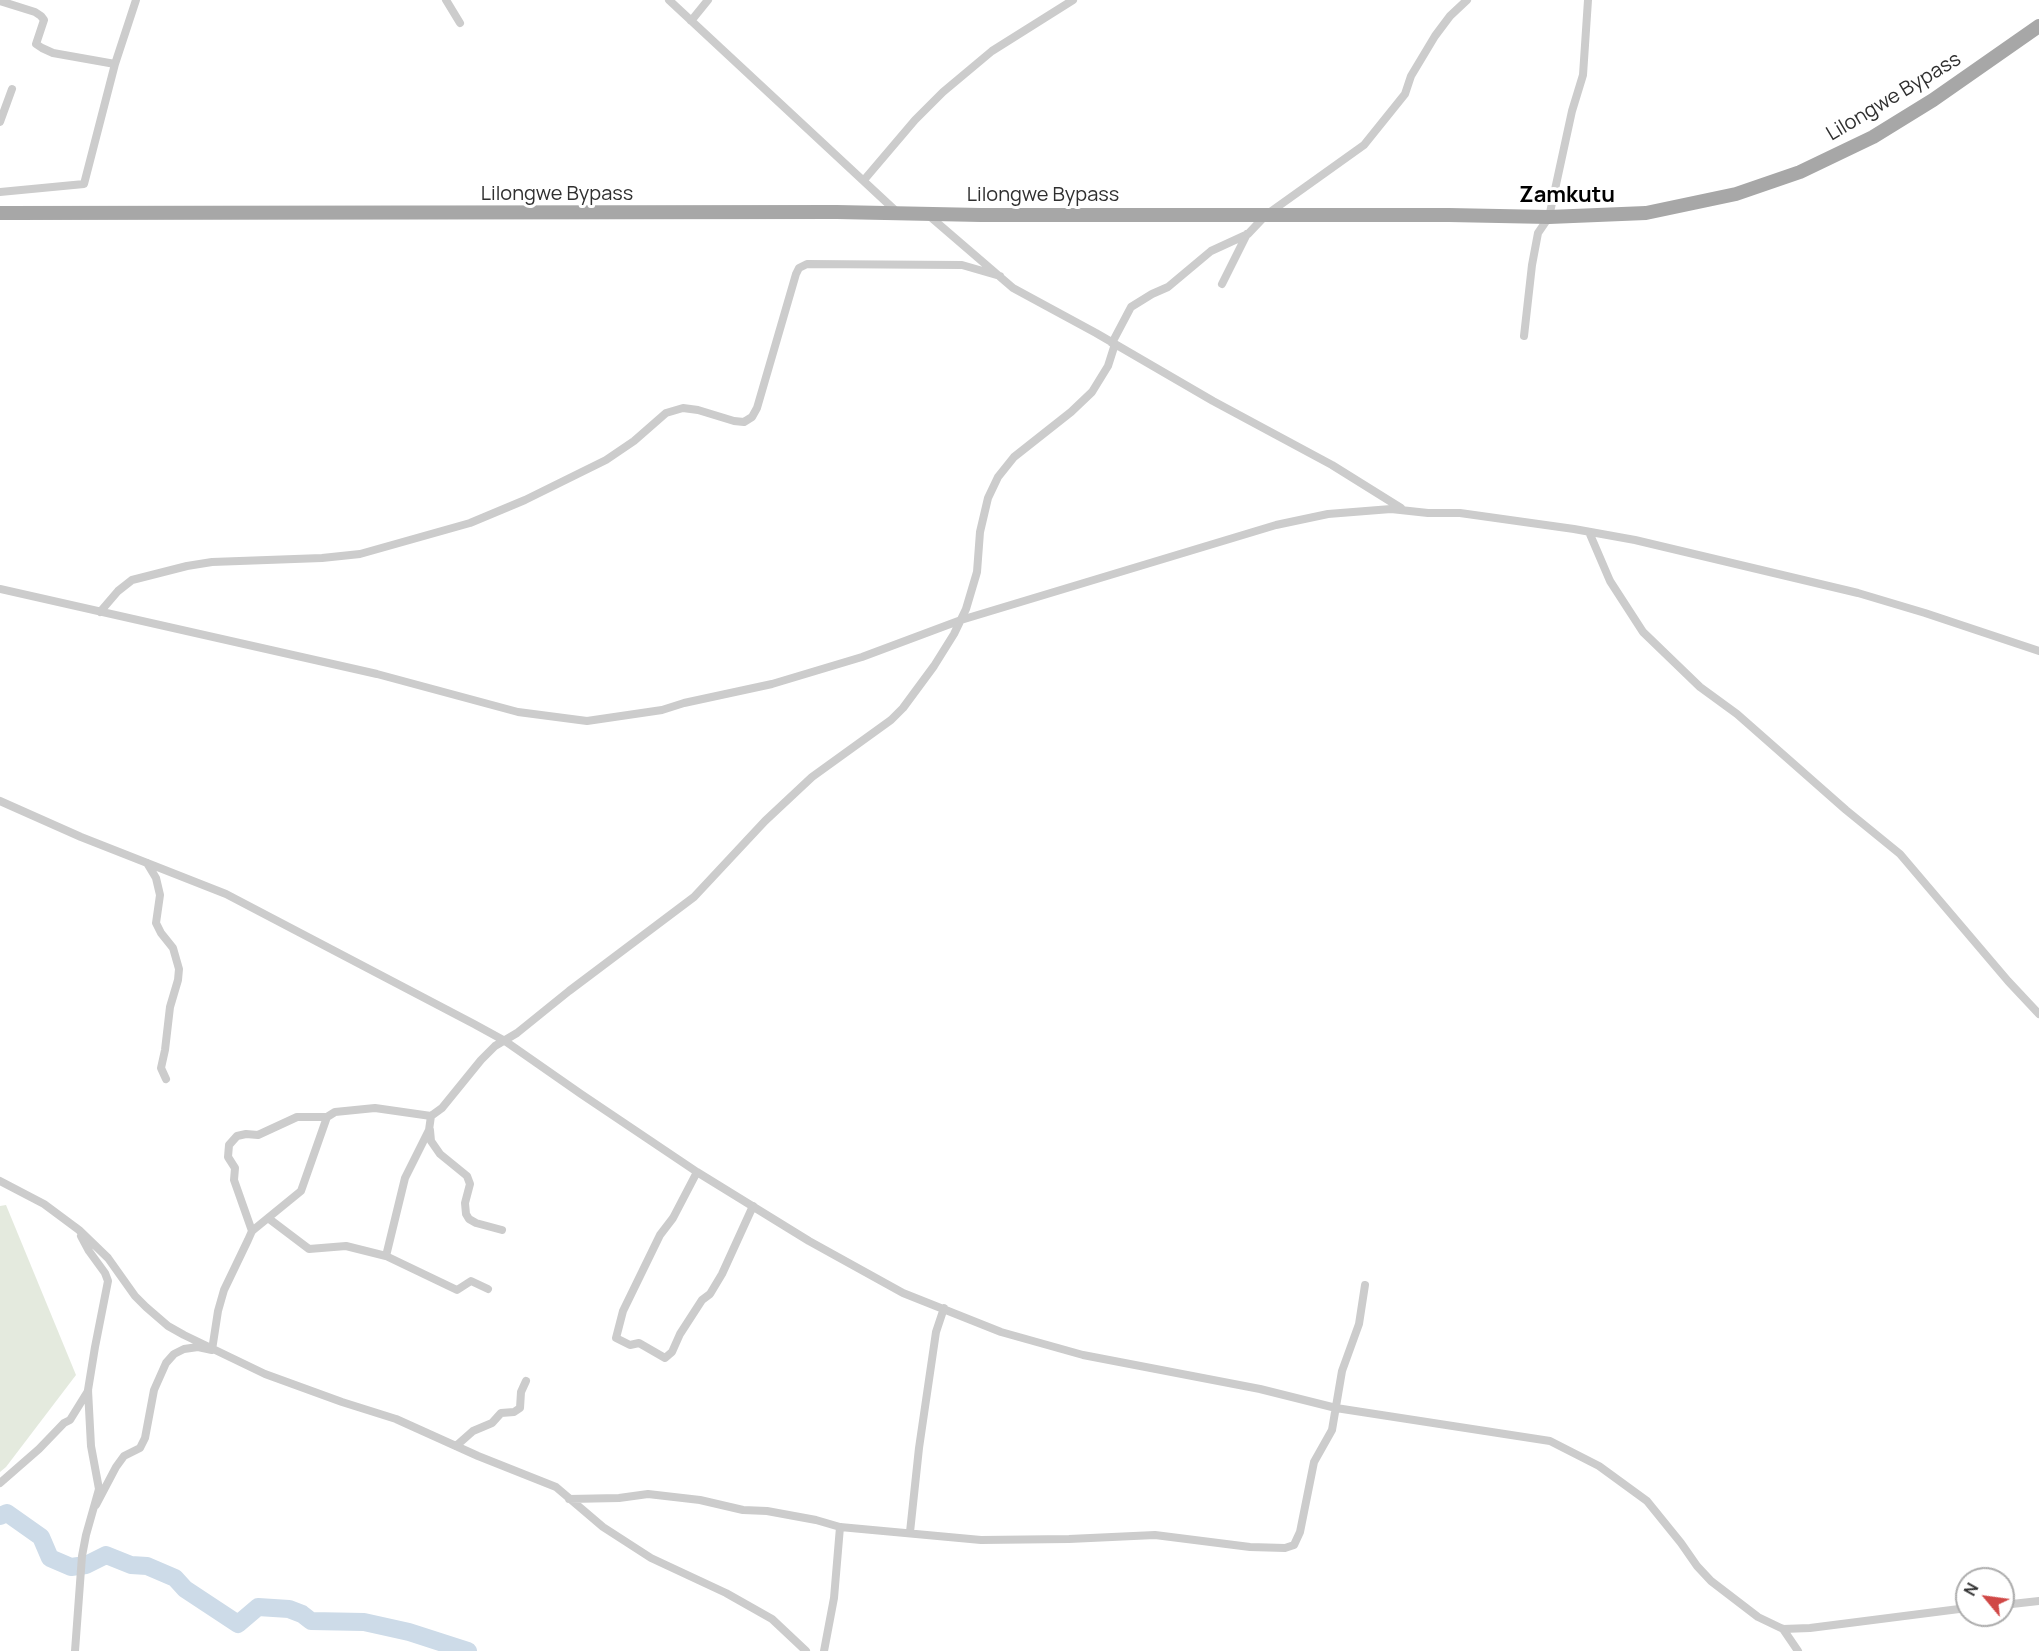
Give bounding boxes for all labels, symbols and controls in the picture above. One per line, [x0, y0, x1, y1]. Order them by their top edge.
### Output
street label: Lilongwe Bypass [1822, 47, 1966, 147]
street label: Lilongwe Bypass [481, 182, 633, 206]
street label: Lilongwe Bypass [967, 183, 1119, 207]
district label: Zamkutu [1519, 183, 1615, 209]
north arrow [1955, 1567, 2015, 1627]
text: N [1959, 1579, 1983, 1600]

